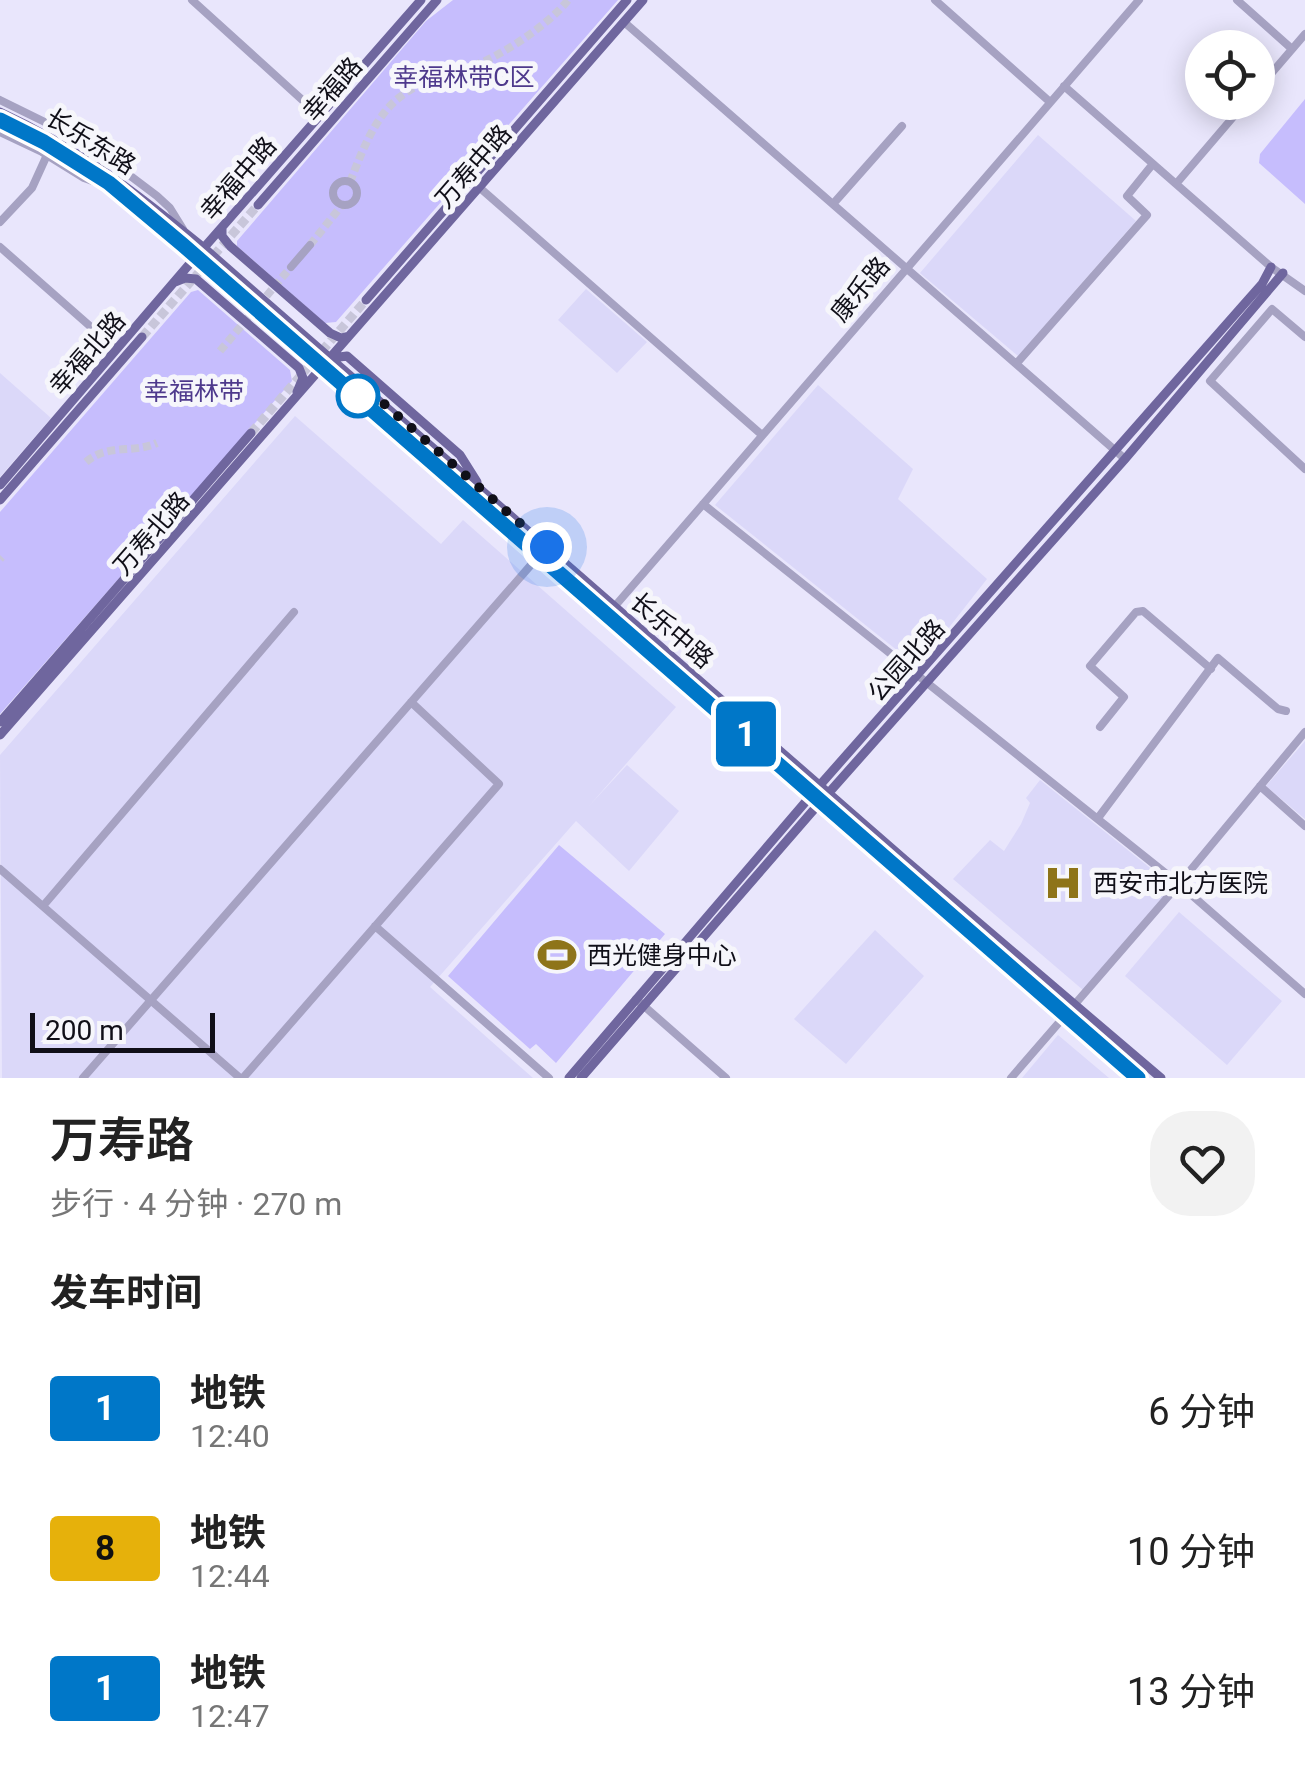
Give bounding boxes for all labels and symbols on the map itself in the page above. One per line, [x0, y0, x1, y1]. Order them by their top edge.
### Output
street label: 幸福路 [297, 52, 368, 127]
park label: 幸福林带C区 [393, 63, 535, 92]
street label: 长乐东路 [41, 103, 141, 180]
street label: 万寿中路 [430, 119, 517, 214]
street label: 幸福中路 [195, 131, 282, 226]
street label: 康乐路 [825, 251, 896, 327]
street label: 幸福北路 [44, 306, 131, 401]
unlabelled marker [337, 375, 379, 417]
park label: 幸福林带 [144, 377, 244, 406]
street label: 万寿北路 [108, 486, 195, 581]
your location [522, 522, 572, 572]
street label: 长乐中路 [624, 587, 719, 674]
street label: 公园北路 [862, 613, 951, 707]
line badge: 1 [714, 702, 778, 766]
hospital icon: 西安市北方医院 [1042, 862, 1084, 904]
place label: 西安市北方医院 [1093, 869, 1268, 898]
sports icon: 西光健身中心 [536, 934, 578, 976]
place label: 西光健身中心 [587, 941, 737, 970]
scale bar [30, 1008, 215, 1052]

